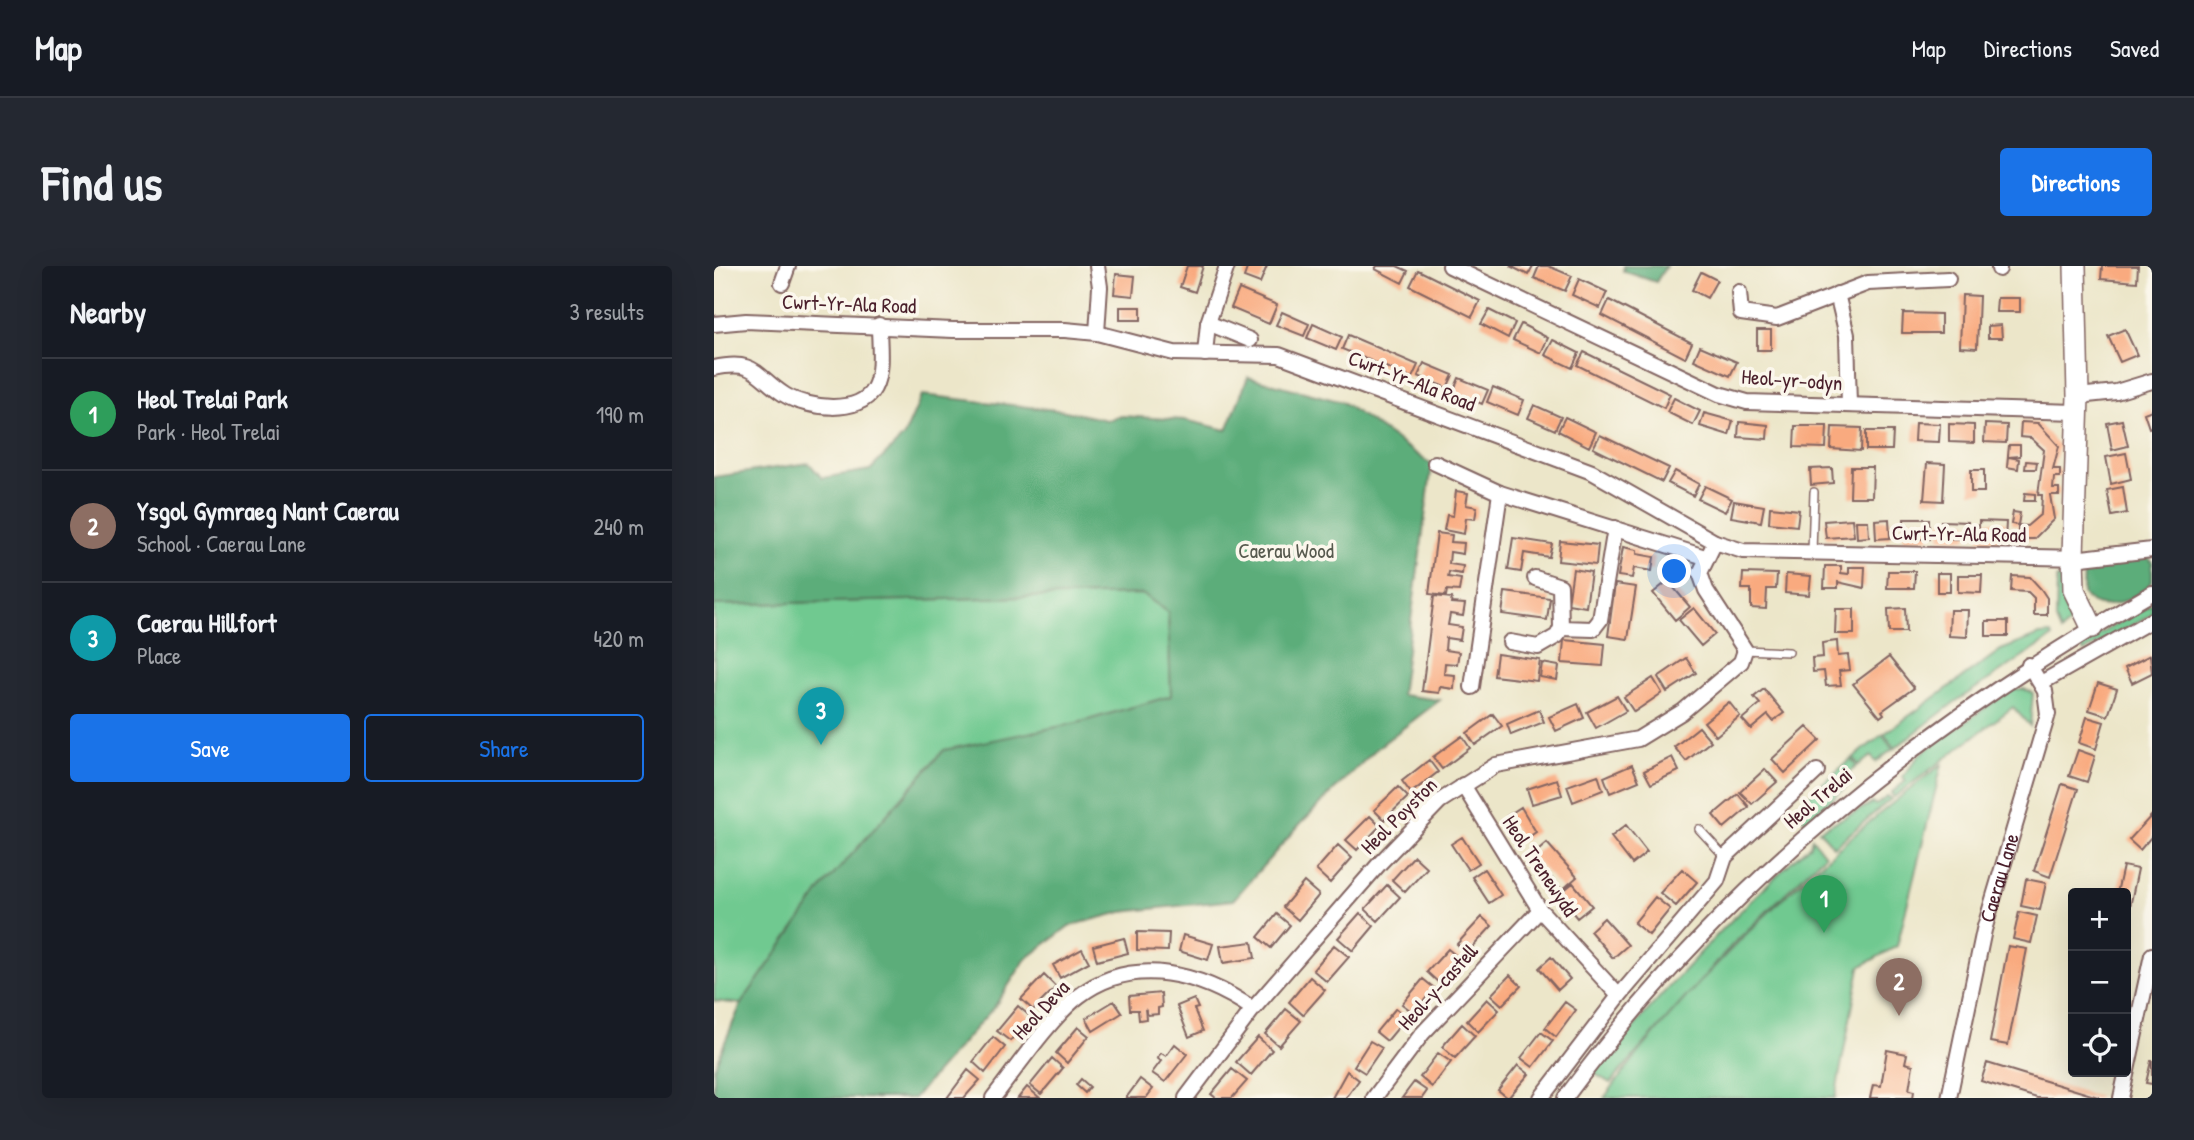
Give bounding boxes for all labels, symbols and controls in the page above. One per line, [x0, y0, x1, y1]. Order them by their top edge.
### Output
text: Map [35, 26, 82, 70]
text: Map [1912, 32, 1946, 64]
text: Directions [1984, 32, 2072, 64]
text: Saved [2110, 32, 2159, 64]
button: Directions [2000, 148, 2152, 216]
text: Find us [42, 149, 162, 215]
street label: Cwrt-Yr-Ala Road [781, 287, 917, 320]
text: Nearby [70, 292, 146, 332]
text: 3 results [569, 296, 644, 327]
street label: Cwrt-Yr-Ala Road [1344, 343, 1480, 418]
street label: Heol-yr-odyn [1741, 362, 1844, 397]
text: Heol Trelai Park [137, 381, 288, 416]
text: 1 [89, 399, 97, 430]
text: 190 m [596, 399, 644, 430]
text: Park · Heol Trelai [137, 416, 280, 447]
text: Ysgol Gymraeg Nant Caerau [137, 493, 399, 528]
text: 2 [88, 511, 98, 542]
text: 240 m [593, 511, 644, 542]
street label: Cwrt-Yr-Ala Road [1892, 518, 2026, 549]
text: School · Caerau Lane [137, 528, 306, 559]
park label: Caerau Wood [1238, 536, 1334, 565]
your location [1657, 554, 1691, 588]
text: Caerau Hillfort [137, 605, 276, 640]
text: 3 [88, 623, 98, 654]
text: 420 m [593, 623, 644, 654]
text: Place [137, 640, 181, 671]
pin: 3 [798, 687, 844, 745]
button: Save [70, 714, 350, 782]
button: Share [364, 714, 644, 782]
street label: Heol Trelai [1777, 760, 1858, 835]
street label: Heol Poyston [1354, 771, 1443, 860]
street label: Heol Trenewydd [1496, 809, 1585, 922]
street label: Caerau Lane [1972, 830, 2026, 926]
pin: 1 [1801, 875, 1847, 933]
map controls [2068, 888, 2131, 1077]
button: + [2068, 888, 2131, 951]
street label: Heol-y-castell [1391, 936, 1485, 1036]
button: − [2068, 951, 2131, 1014]
pin: 2 [1876, 958, 1922, 1016]
street label: Heol Deva [1005, 973, 1076, 1046]
button: locate [2068, 1014, 2131, 1077]

